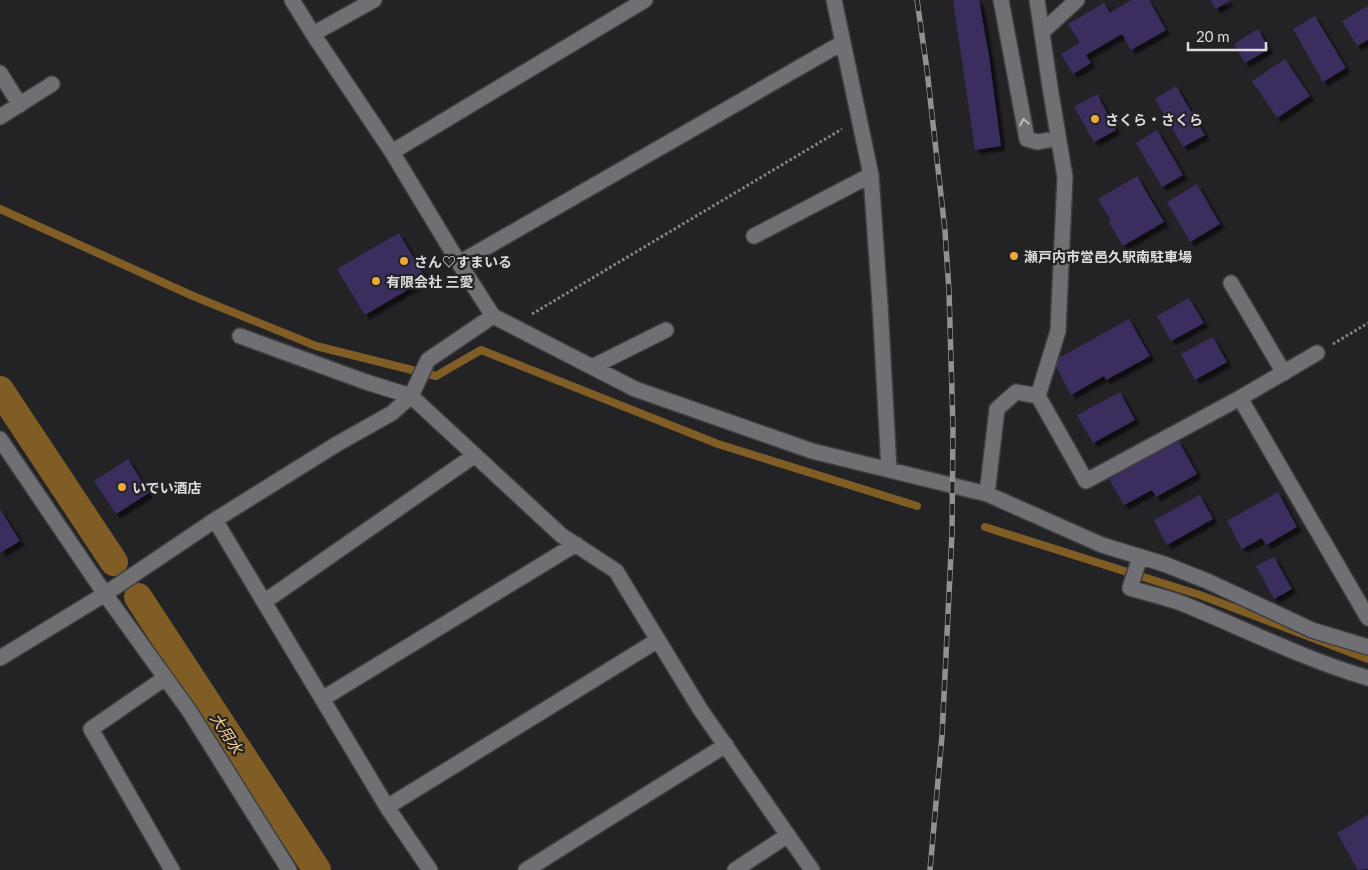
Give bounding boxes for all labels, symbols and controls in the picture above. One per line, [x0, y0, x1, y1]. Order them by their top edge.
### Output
scale bar [1188, 20, 1266, 52]
text: 20 m [1196, 27, 1230, 45]
place label: さくら・さくら [1105, 111, 1203, 128]
marker: さくら・さくら [1089, 113, 1101, 125]
one-way arrow [1020, 118, 1030, 126]
place label: 瀬戸内市営邑久駅南駐車場 [1024, 248, 1192, 265]
marker: 瀬戸内市営邑久駅南駐車場 [1008, 250, 1020, 262]
place label: さん♡すまいる [414, 253, 512, 270]
marker: さん♡すまいる [398, 255, 410, 267]
place label: 有限会社 三愛 [386, 273, 473, 290]
marker: 有限会社 三愛 [370, 275, 382, 287]
place label: いでい酒店 [132, 479, 202, 496]
marker: いでい酒店 [116, 481, 128, 493]
water label: 大用水 [207, 709, 248, 758]

